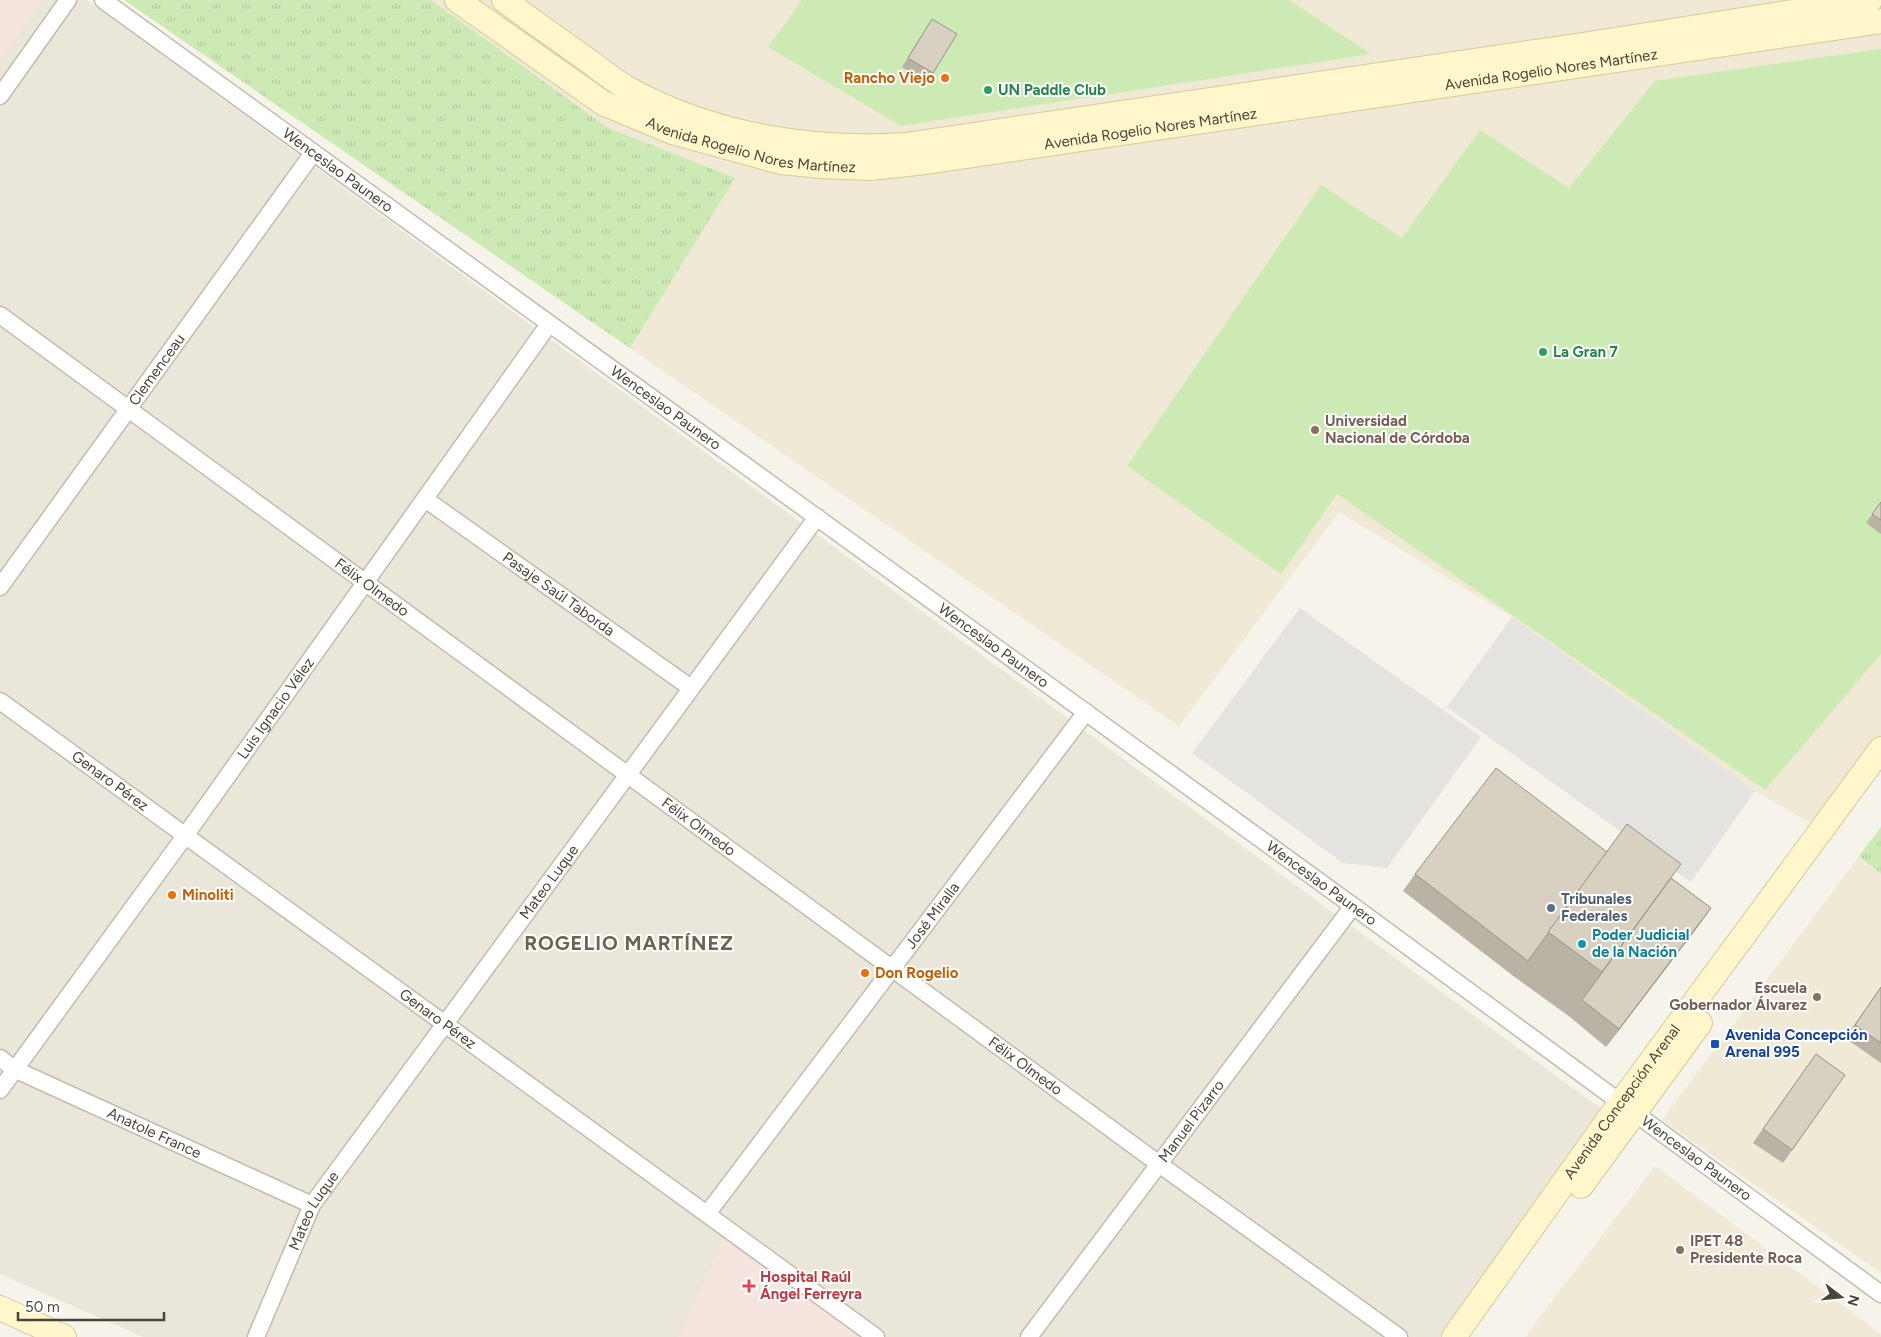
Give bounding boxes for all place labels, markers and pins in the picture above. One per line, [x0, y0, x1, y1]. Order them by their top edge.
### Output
place label: Rancho Viejo [844, 69, 935, 87]
marker: Rancho Viejo [939, 72, 951, 84]
place label: UN Paddle Club [998, 81, 1106, 99]
marker: UN Paddle Club [982, 84, 994, 96]
place label: La Gran 7 [1553, 343, 1618, 361]
marker: La Gran 7 [1537, 346, 1549, 358]
place label: Universidad Nacional de Córdoba [1325, 412, 1470, 447]
marker: Universidad Nacional de Córdoba [1309, 424, 1321, 436]
place label: Minoliti [182, 886, 234, 904]
marker: Minoliti [166, 889, 178, 901]
place label: Tribunales Federales [1561, 890, 1632, 925]
marker: Tribunales Federales [1545, 902, 1557, 914]
place label: Poder Judicial de la Nación [1592, 926, 1690, 961]
marker: Poder Judicial de la Nación [1576, 938, 1588, 950]
place label: Don Rogelio [875, 964, 959, 982]
marker: Don Rogelio [859, 967, 871, 979]
place label: Escuela Gobernador Álvarez [1669, 979, 1807, 1014]
marker: Escuela Gobernador Álvarez [1811, 991, 1823, 1003]
place label: Avenida Concepción Arenal 995 [1725, 1026, 1867, 1061]
marker: Avenida Concepción Arenal 995 [1709, 1038, 1721, 1050]
place label: IPET 48 Presidente Roca [1690, 1232, 1802, 1267]
marker: IPET 48 Presidente Roca [1674, 1244, 1686, 1256]
place label: Hospital Raúl Ángel Ferreyra [760, 1268, 862, 1303]
marker: Hospital Raúl Ángel Ferreyra [742, 1279, 756, 1293]

